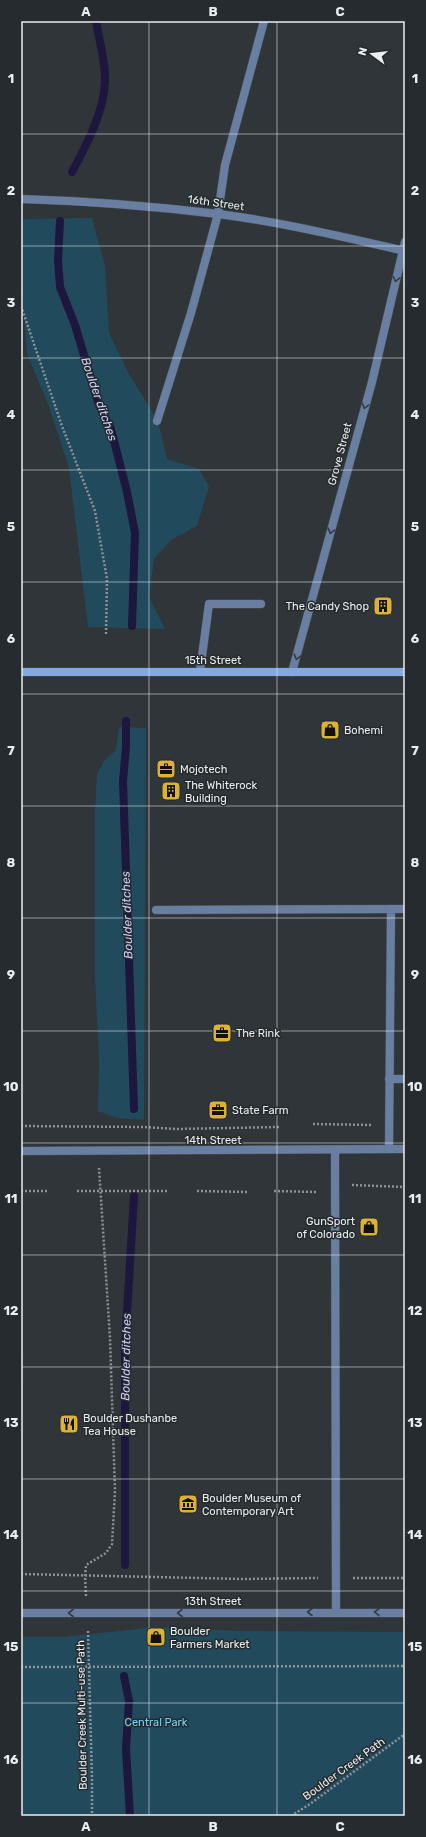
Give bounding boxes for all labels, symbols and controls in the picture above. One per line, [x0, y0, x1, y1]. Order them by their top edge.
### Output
text: A [81, 4, 91, 19]
text: B [208, 4, 218, 19]
text: C [335, 4, 345, 19]
north arrow [352, 34, 392, 74]
text: N [356, 46, 370, 57]
text: 1 [8, 71, 14, 86]
text: 1 [412, 71, 418, 86]
text: 2 [7, 183, 15, 198]
text: 2 [411, 183, 419, 198]
street label: 16th Street [187, 193, 246, 213]
one-way arrow [392, 276, 400, 283]
text: 3 [7, 295, 16, 310]
text: 3 [411, 295, 420, 310]
water label: Boulder ditches [78, 355, 120, 443]
one-way arrow [361, 402, 370, 409]
text: 4 [7, 407, 16, 422]
text: 4 [411, 407, 420, 422]
street label: Grove Street [325, 421, 355, 487]
text: 5 [7, 519, 15, 534]
text: 5 [411, 519, 419, 534]
one-way arrow [327, 527, 336, 534]
building icon: The Candy Shop [372, 595, 394, 617]
place label: The Candy Shop [286, 600, 369, 613]
text: 6 [7, 631, 16, 646]
text: 6 [411, 631, 420, 646]
one-way arrow [293, 653, 301, 660]
street label: 15th Street [185, 654, 242, 667]
shop icon: Bohemi [319, 719, 341, 741]
place label: Bohemi [344, 724, 383, 737]
text: 7 [7, 743, 15, 758]
text: 7 [411, 743, 419, 758]
office icon: Mojotech [155, 758, 177, 780]
place label: Mojotech [180, 763, 227, 776]
place label: The Whiterock Building [185, 779, 258, 805]
building icon: The Whiterock Building [160, 780, 182, 802]
text: 8 [7, 855, 16, 870]
text: 8 [411, 855, 420, 870]
water label: Boulder ditches [118, 871, 136, 959]
text: 9 [7, 967, 15, 982]
text: 9 [411, 967, 419, 982]
office icon: The Rink [211, 1022, 233, 1044]
place label: The Rink [236, 1027, 280, 1040]
text: 10 [3, 1079, 19, 1094]
text: 10 [407, 1079, 423, 1094]
office icon: State Farm [207, 1099, 229, 1121]
place label: State Farm [232, 1104, 289, 1117]
street label: 14th Street [184, 1134, 242, 1147]
text: 11 [5, 1191, 17, 1206]
text: 11 [409, 1191, 421, 1206]
place label: GunSport of Colorado [296, 1215, 356, 1241]
shop icon: GunSport of Colorado [358, 1216, 380, 1238]
text: 12 [4, 1303, 18, 1318]
text: 12 [408, 1303, 422, 1318]
water label: Boulder ditches [118, 1313, 134, 1401]
place label: Boulder Dushanbe Tea House [83, 1412, 177, 1438]
restaurant icon: Boulder Dushanbe Tea House [58, 1413, 80, 1435]
text: 13 [3, 1415, 19, 1430]
text: 13 [407, 1415, 423, 1430]
place label: Boulder Museum of Contemporary Art [202, 1492, 302, 1518]
museum icon: Boulder Museum of Contemporary Art [177, 1493, 199, 1515]
text: 14 [3, 1527, 19, 1542]
text: 14 [407, 1527, 423, 1542]
street label: 13th Street [185, 1595, 242, 1608]
one-way arrow [177, 1608, 183, 1617]
one-way arrow [307, 1608, 313, 1616]
one-way arrow [374, 1608, 380, 1616]
one-way arrow [68, 1609, 74, 1617]
place label: Boulder Farmers Market [170, 1625, 250, 1651]
shop icon: Boulder Farmers Market [145, 1626, 167, 1648]
text: 15 [4, 1639, 18, 1654]
text: 15 [408, 1639, 422, 1654]
street label: Boulder Creek Multi-use Path [74, 1640, 90, 1790]
park label: Central Park [125, 1716, 188, 1729]
street label: Boulder Creek Path [300, 1735, 388, 1803]
text: 16 [4, 1752, 19, 1767]
text: 16 [408, 1752, 423, 1767]
text: A [81, 1819, 91, 1834]
text: B [208, 1819, 218, 1834]
text: C [335, 1819, 345, 1834]

